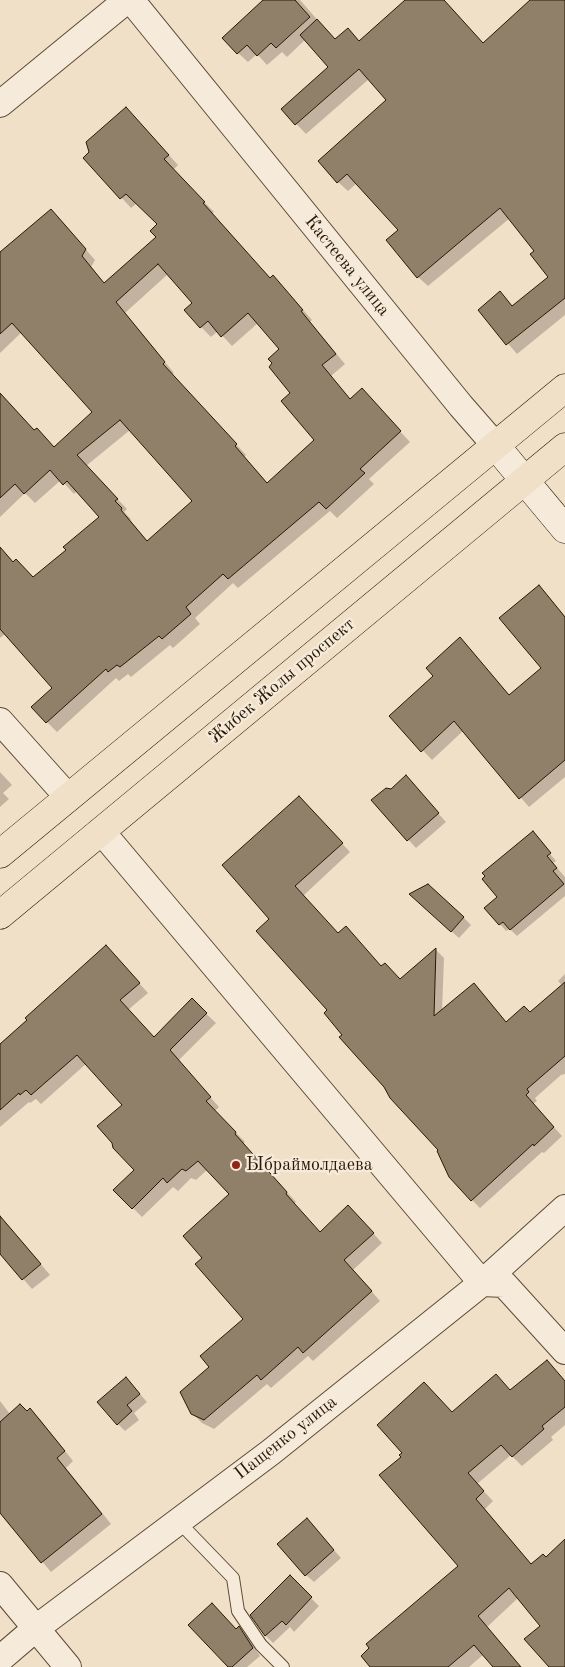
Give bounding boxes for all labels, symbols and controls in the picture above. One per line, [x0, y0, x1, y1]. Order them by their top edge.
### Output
street label: Кастеева улица [300, 211, 394, 321]
street label: Жибек Жолы проспект [205, 614, 359, 748]
place label: Ыбраймолдаева [246, 1154, 373, 1176]
marker: Ыбраймолдаева [230, 1159, 242, 1171]
street label: Пащенко улица [231, 1391, 341, 1485]

